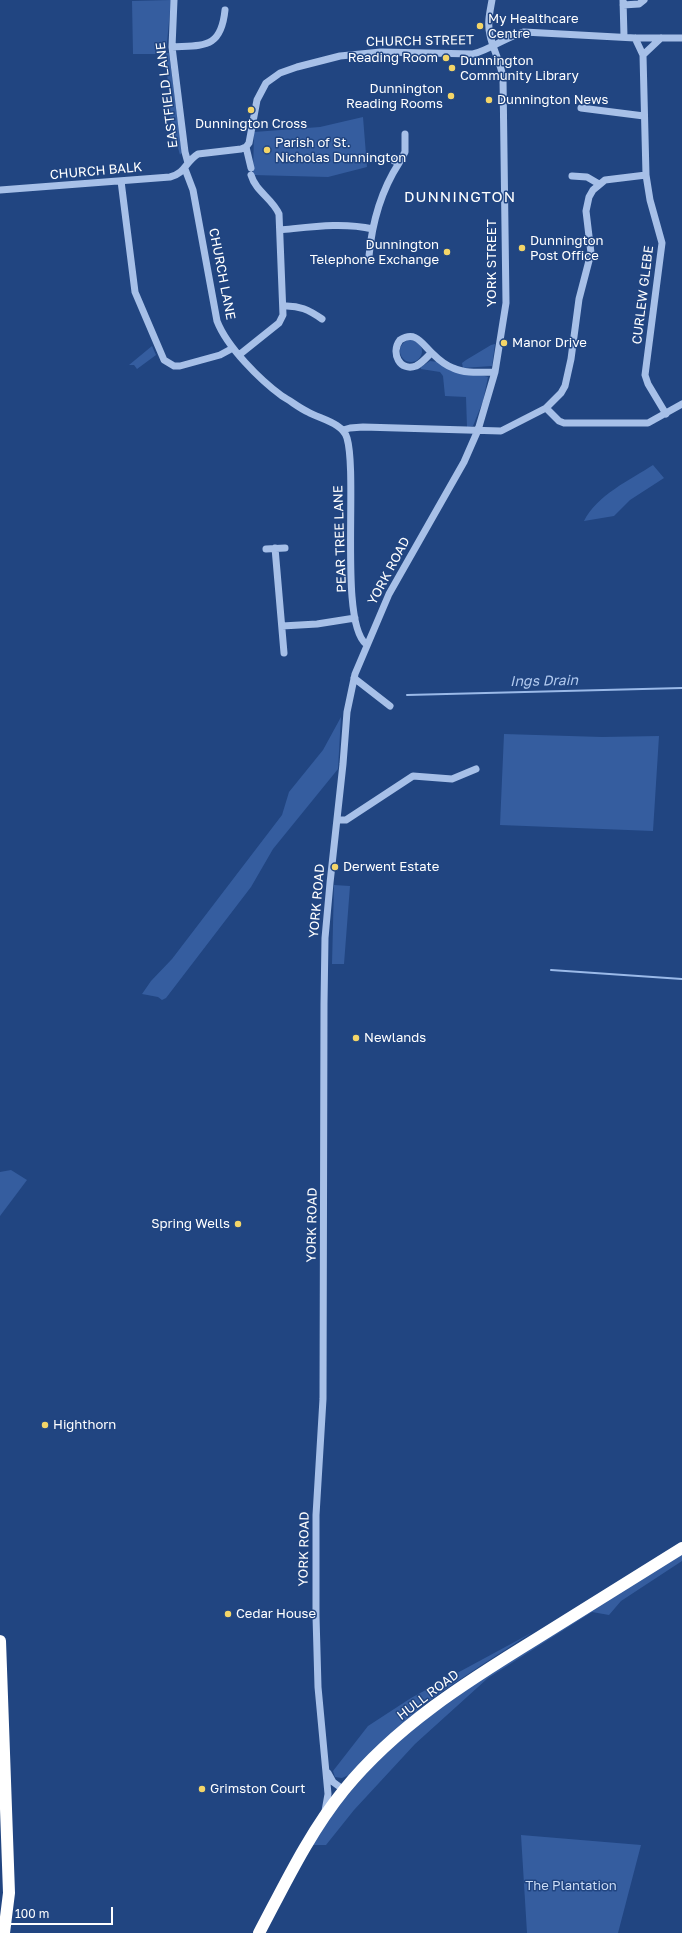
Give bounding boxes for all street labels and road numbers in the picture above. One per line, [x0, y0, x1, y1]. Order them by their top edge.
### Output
street label: CHURCH STREET [366, 32, 474, 50]
street label: EASTFIELD LANE [153, 41, 181, 149]
street label: CHURCH BALK [49, 159, 143, 183]
street label: YORK STREET [484, 219, 500, 307]
street label: CHURCH LANE [205, 227, 239, 321]
street label: CURLEW GLEBE [629, 245, 657, 345]
street label: PEAR TREE LANE [330, 485, 350, 593]
street label: YORK ROAD [365, 534, 413, 608]
street label: YORK ROAD [306, 863, 328, 939]
street label: YORK ROAD [304, 1188, 320, 1262]
street label: YORK ROAD [296, 1512, 312, 1586]
street label: HULL ROAD [394, 1667, 462, 1723]

